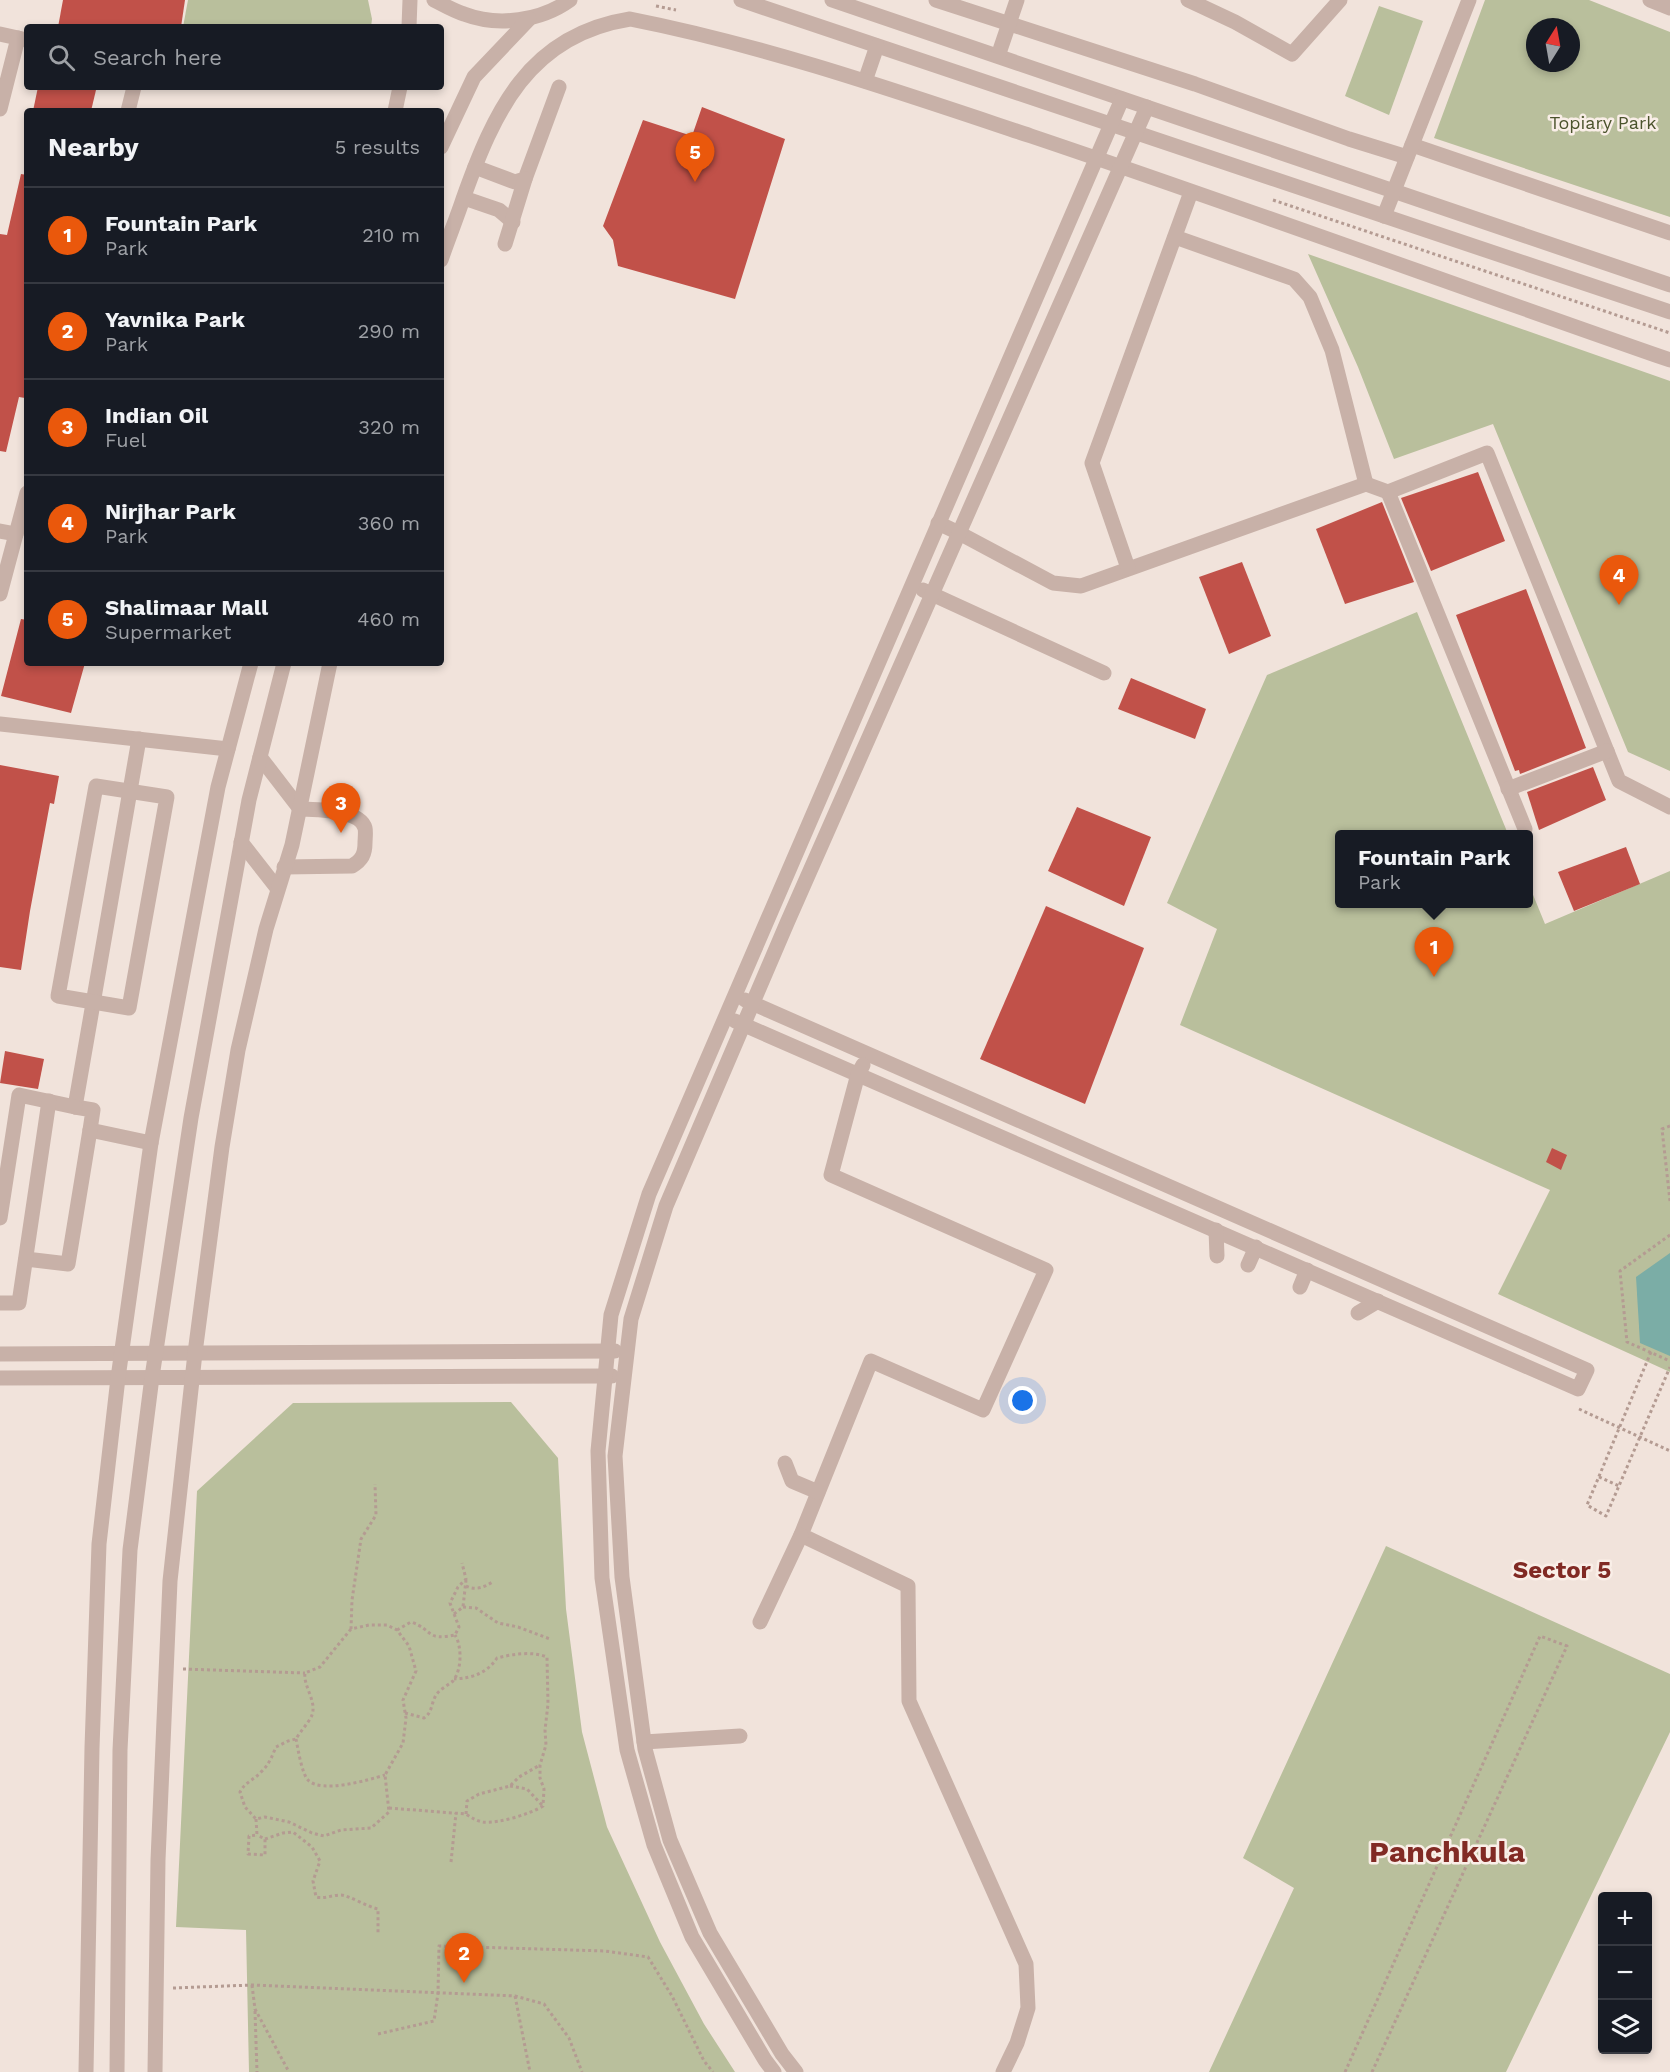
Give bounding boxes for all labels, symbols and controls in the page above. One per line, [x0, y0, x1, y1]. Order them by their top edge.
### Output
north arrow [1526, 18, 1580, 72]
search box [24, 24, 444, 90]
icon: search [45, 41, 78, 74]
text: Search here [93, 45, 222, 70]
park label: Topiary Park [1550, 112, 1657, 133]
text: Nearby [48, 132, 139, 162]
pin: 5 [676, 132, 714, 182]
text: 5 results [335, 135, 420, 159]
text: Fountain Park [105, 211, 257, 236]
text: 1 [63, 223, 72, 247]
text: 210 m [362, 223, 420, 247]
text: Park [105, 236, 148, 260]
text: Yavnika Park [105, 307, 245, 332]
text: 2 [62, 319, 73, 343]
text: 290 m [358, 319, 420, 343]
text: Park [105, 332, 148, 356]
text: Indian Oil [105, 403, 208, 428]
text: 3 [62, 415, 73, 439]
text: 320 m [358, 415, 420, 439]
text: Fuel [105, 428, 146, 452]
text: Nirjhar Park [105, 499, 236, 524]
text: 4 [61, 511, 74, 535]
text: 360 m [358, 511, 420, 535]
text: Park [105, 524, 148, 548]
pin: 4 [1600, 556, 1638, 605]
text: Shalimaar Mall [105, 595, 268, 620]
text: 5 [62, 607, 73, 631]
text: 460 m [357, 607, 420, 631]
text: Supermarket [105, 620, 231, 644]
pin: 3 [322, 784, 360, 833]
popup [1335, 830, 1533, 908]
text: Fountain Park [1358, 845, 1510, 870]
text: Park [1358, 870, 1401, 894]
pin: 1 [1414, 928, 1454, 977]
your location [1008, 1386, 1037, 1415]
district label: Sector 5 [1513, 1556, 1611, 1584]
district label: Panchkula [1369, 1834, 1526, 1869]
map controls [1598, 1892, 1652, 2054]
button: + [1598, 1892, 1652, 1946]
pin: 2 [444, 1934, 484, 1983]
button: − [1598, 1946, 1652, 2000]
button: layers [1598, 2000, 1652, 2054]

